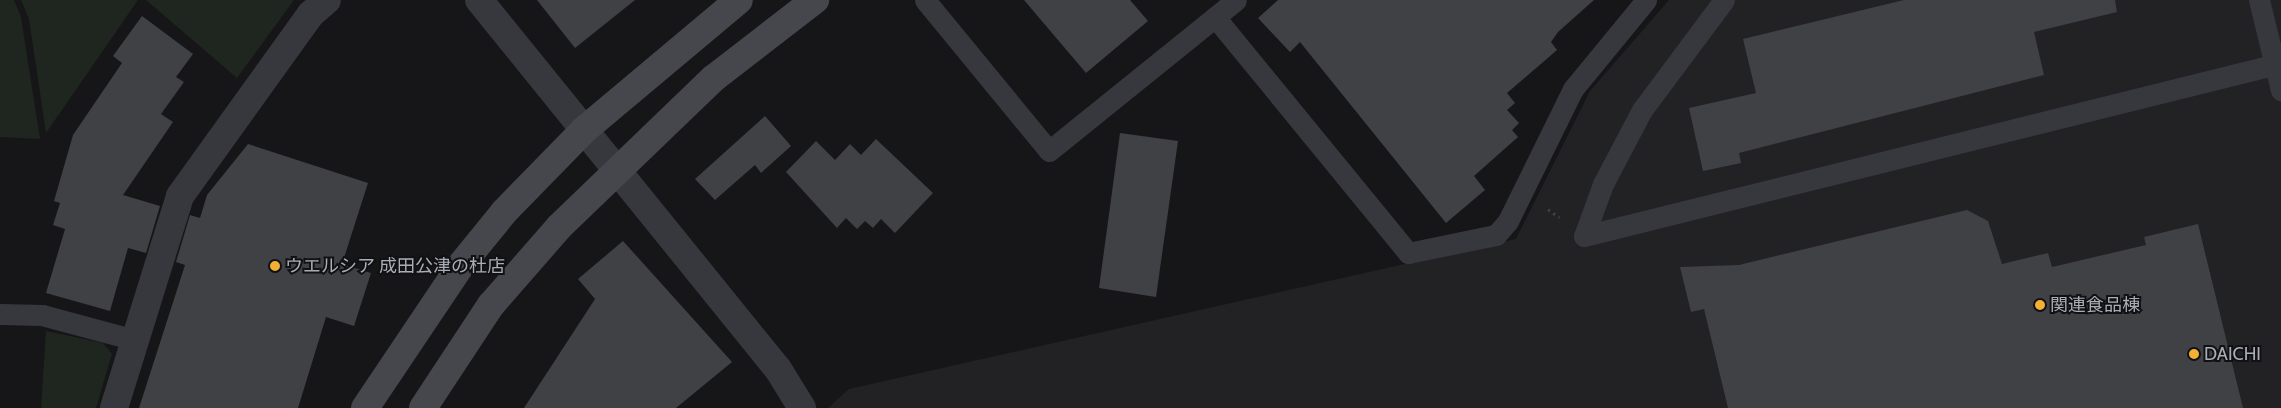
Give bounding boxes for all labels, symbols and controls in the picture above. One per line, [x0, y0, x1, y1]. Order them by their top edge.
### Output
place label: ウエルシア 成田公津の杜店 [285, 255, 505, 277]
marker: ウエルシア 成田公津の杜店 [269, 260, 281, 272]
place label: 関連食品棟 [2050, 294, 2140, 316]
marker: 関連食品棟 [2034, 299, 2046, 311]
place label: DAICHI [2204, 343, 2261, 365]
marker: DAICHI [2188, 348, 2200, 360]

